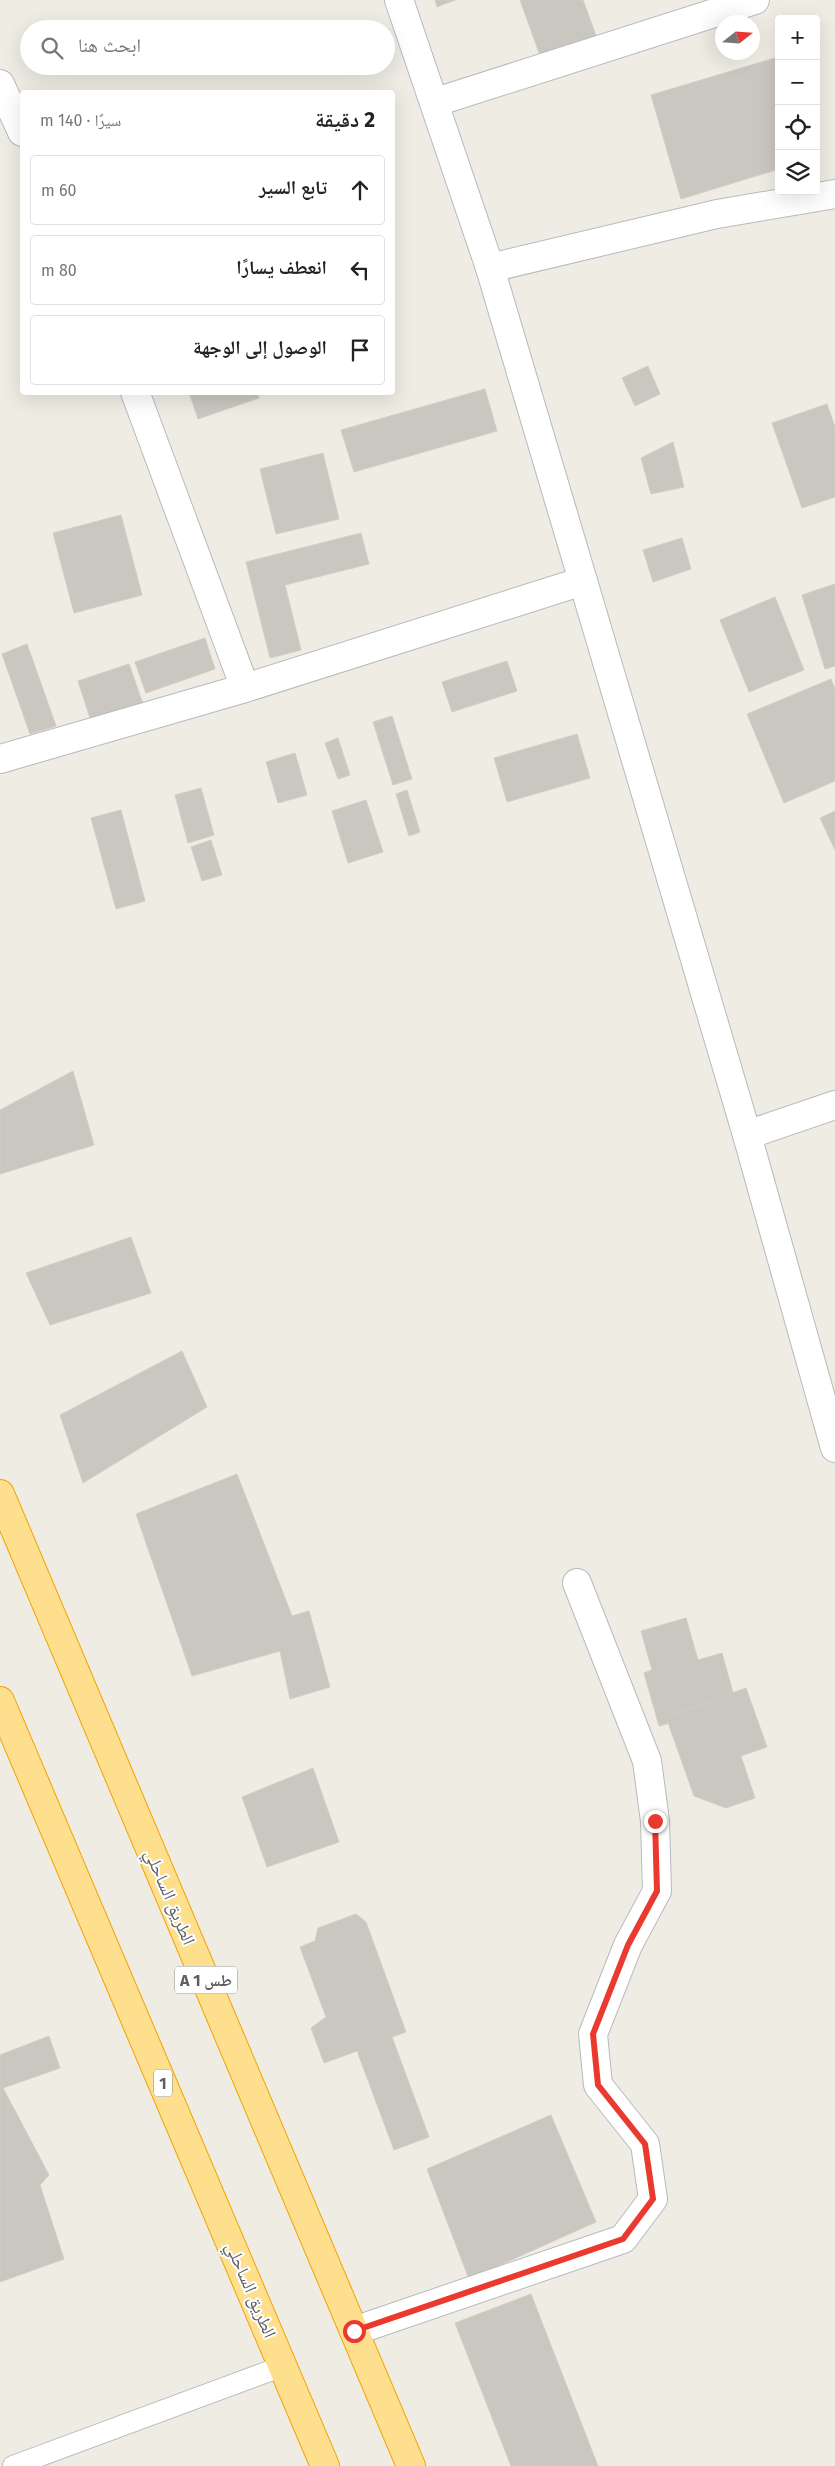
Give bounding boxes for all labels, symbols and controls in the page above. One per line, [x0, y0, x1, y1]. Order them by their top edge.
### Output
north arrow [715, 15, 760, 60]
map controls [775, 15, 820, 195]
button: + [775, 15, 820, 60]
search box [20, 20, 395, 75]
icon: search [38, 34, 66, 62]
text: ابحث هنا [78, 34, 141, 57]
button: − [775, 60, 820, 105]
button: locate [775, 105, 820, 150]
text: 2 دقيقة [315, 107, 375, 133]
text: سيرًا · 140 m [40, 111, 121, 130]
button: layers [775, 150, 820, 195]
text: تابع السير [259, 176, 327, 199]
icon: ahead [346, 176, 374, 204]
text: 60 m [41, 181, 76, 200]
text: انعطف يسارًا [236, 256, 327, 279]
icon: left [346, 256, 374, 284]
text: 80 m [41, 261, 77, 280]
text: الوصول إلى الوجهة [193, 336, 327, 359]
icon: arrive [346, 336, 374, 364]
route end [644, 1810, 667, 1833]
street label: الطريق الساحلي [137, 1846, 200, 1950]
road number: A 1 طس [175, 1966, 237, 1994]
road number: 1 [154, 2070, 172, 2096]
street label: الطريق الساحلي [218, 2239, 281, 2343]
route start [343, 2320, 366, 2343]

